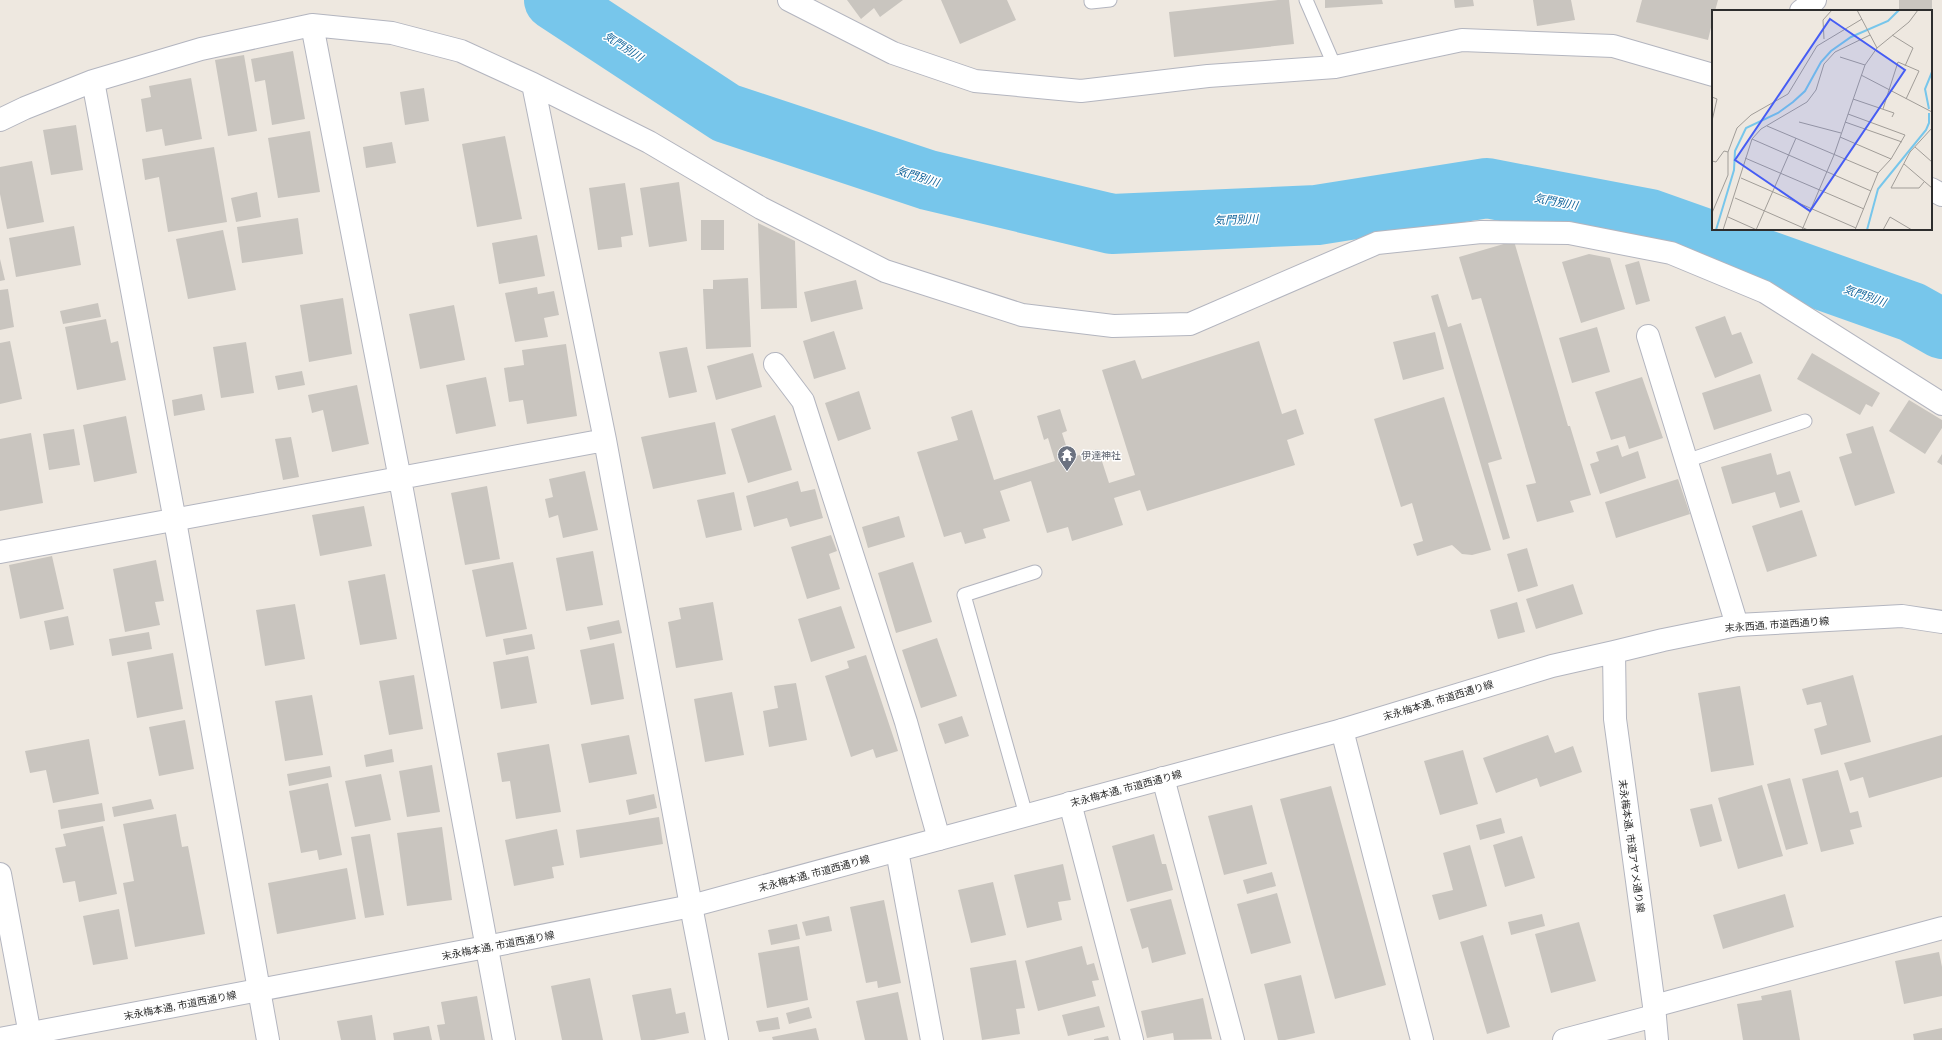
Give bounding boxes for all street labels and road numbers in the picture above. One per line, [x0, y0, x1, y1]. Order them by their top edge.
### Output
street label: 末永西通, 市道西通り線 [1724, 614, 1830, 634]
street label: 末永梅本通, 市道西通り線 [1381, 677, 1495, 723]
street label: 末永梅本通, 市道西通り線 [1069, 767, 1183, 809]
street label: 末永梅本通, 市道アヤメ通り線 [1617, 778, 1647, 914]
street label: 末永梅本通, 市道西通り線 [757, 852, 871, 894]
street label: 末永梅本通, 市道西通り線 [440, 928, 556, 962]
street label: 末永梅本通, 市道西通り線 [122, 988, 238, 1022]

